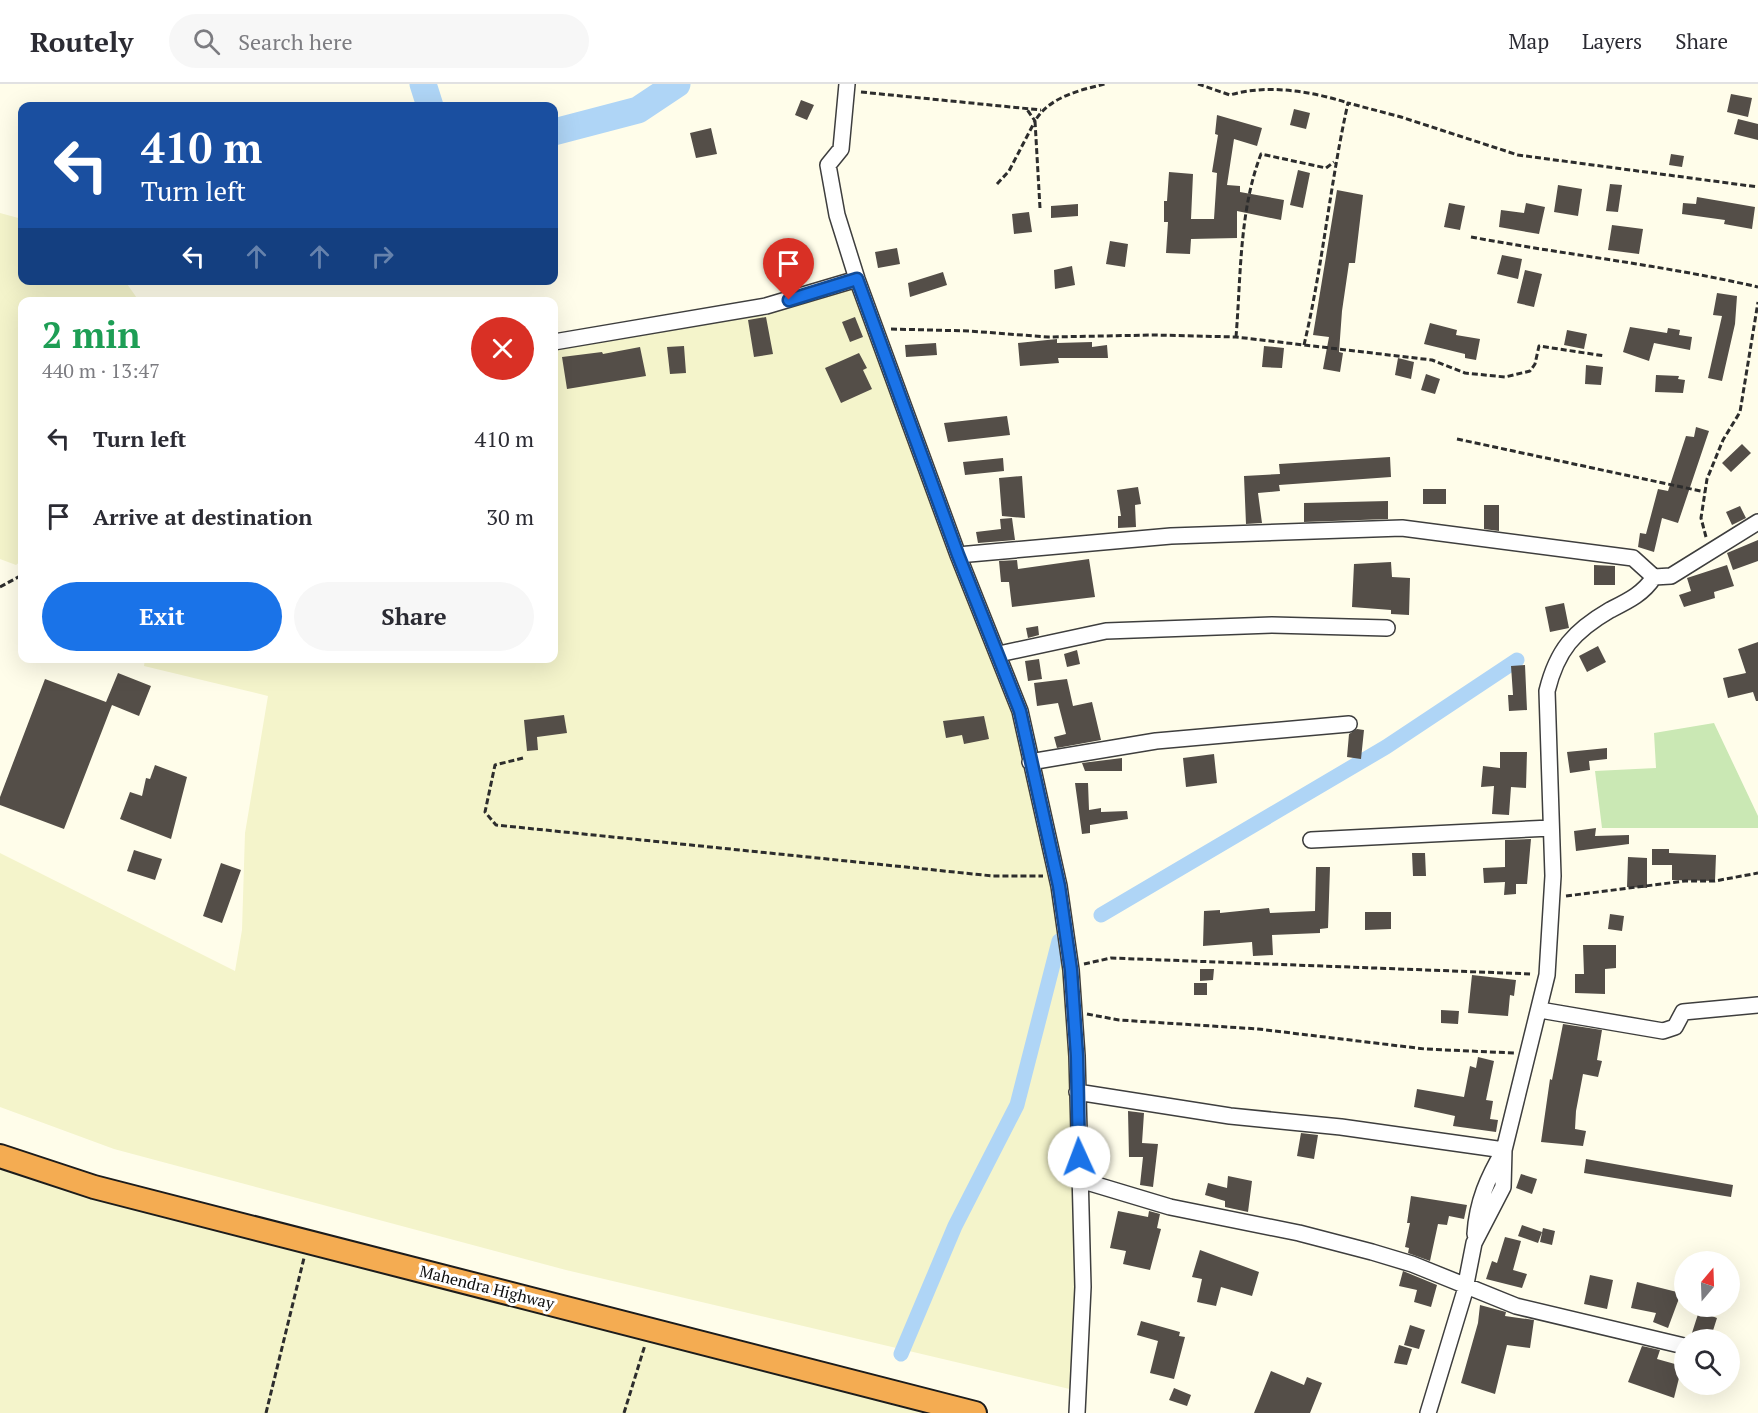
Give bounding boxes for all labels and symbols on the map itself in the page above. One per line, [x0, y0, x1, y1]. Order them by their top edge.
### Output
pin [763, 238, 814, 300]
position arrow [1047, 1125, 1111, 1189]
north arrow [1674, 1251, 1740, 1317]
street label: Mahendra Highway [417, 1260, 557, 1315]

